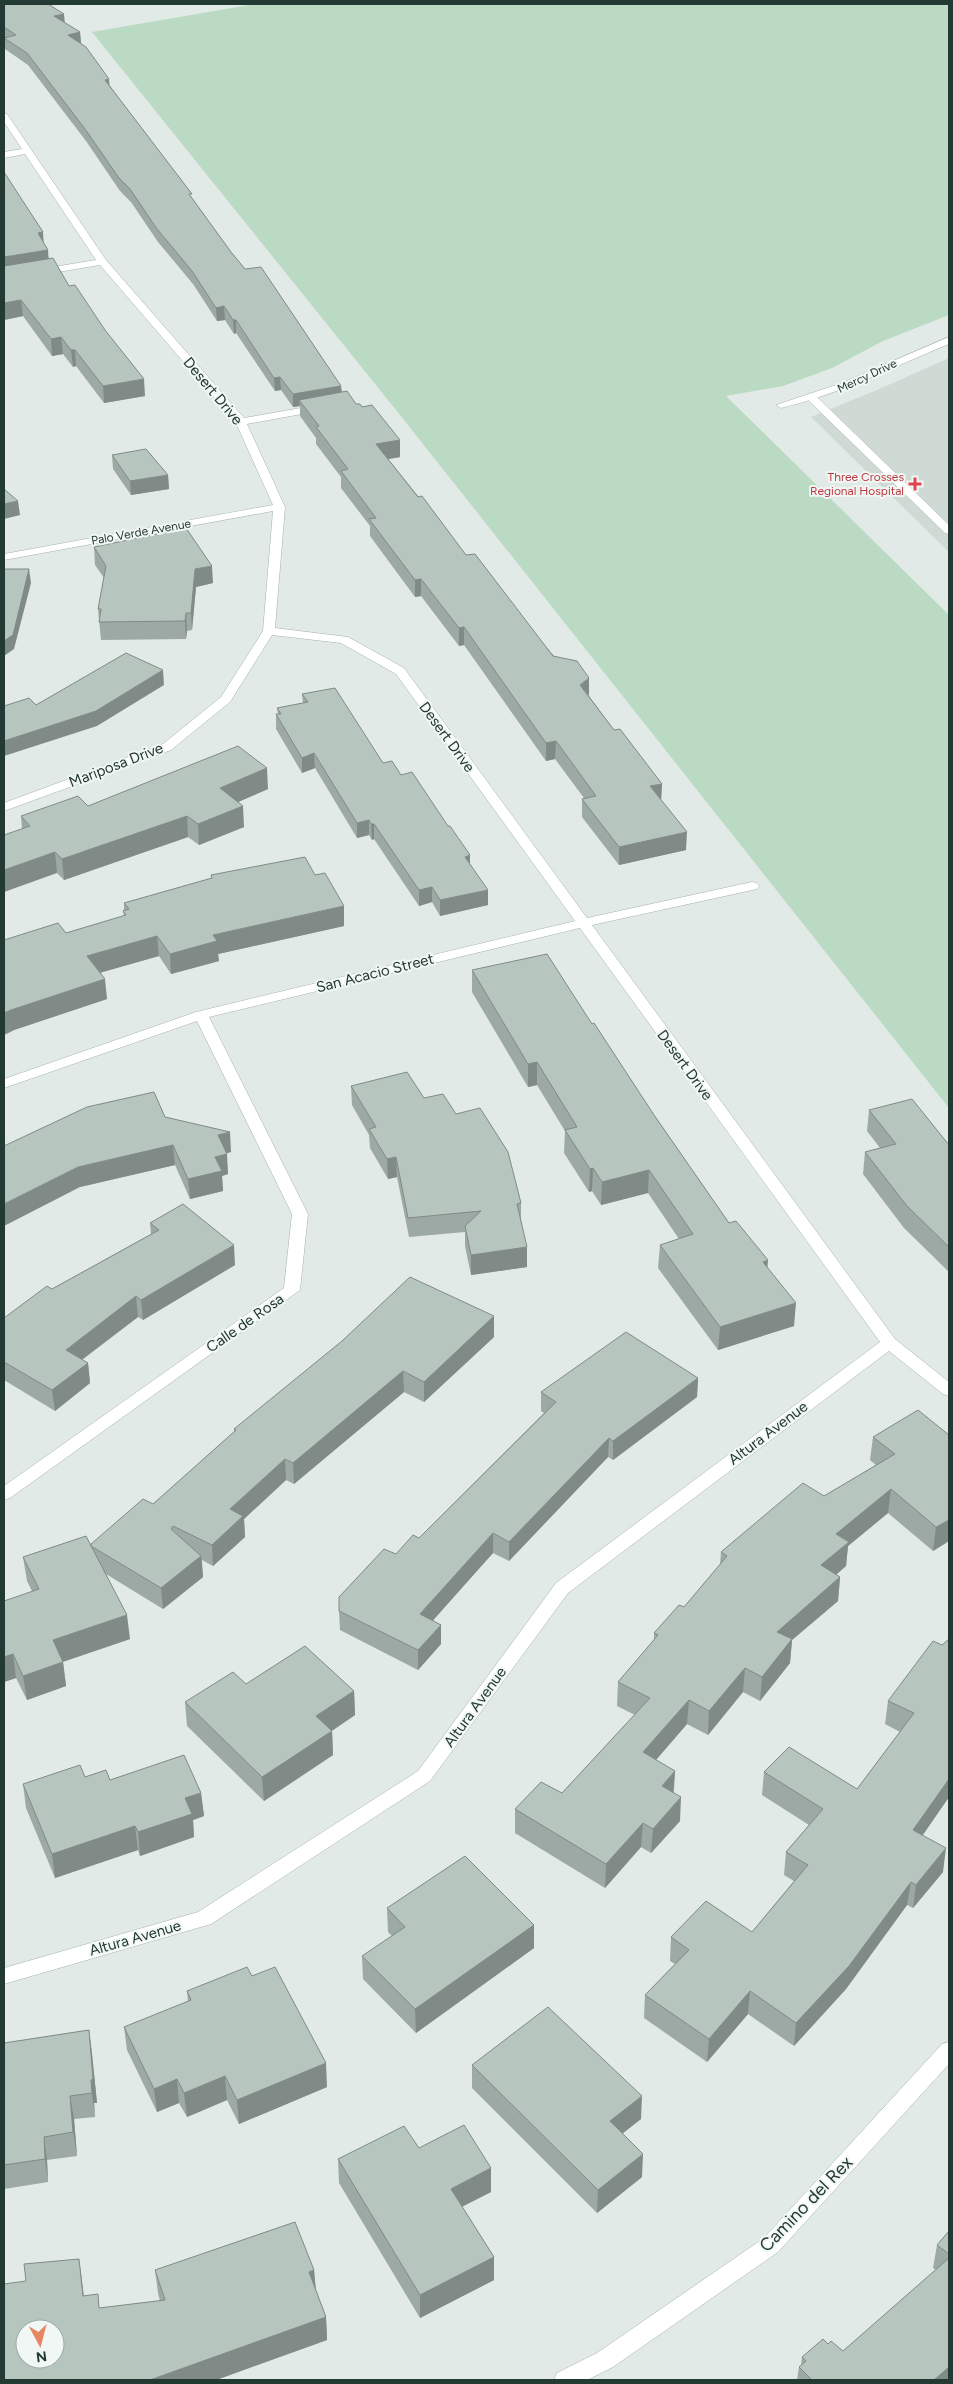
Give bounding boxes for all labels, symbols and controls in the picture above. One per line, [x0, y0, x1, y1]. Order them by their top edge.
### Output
street label: Desert Drive [179, 353, 247, 429]
street label: Mercy Drive [835, 356, 899, 396]
place label: Three Crosses Regional Hospital [810, 470, 904, 498]
marker: Three Crosses Regional Hospital [908, 477, 922, 491]
street label: Palo Verde Avenue [90, 516, 192, 548]
street label: Desert Drive [415, 698, 479, 776]
street label: Mariposa Drive [66, 739, 166, 791]
street label: San Acacio Street [314, 950, 436, 996]
street label: Desert Drive [653, 1026, 717, 1104]
street label: Calle de Rosa [203, 1290, 287, 1356]
street label: Altura Avenue [725, 1397, 811, 1469]
street label: Altura Avenue [440, 1663, 510, 1751]
street label: Altura Avenue [87, 1916, 183, 1960]
street label: Camino del Rex [755, 2151, 858, 2257]
north arrow [15, 2319, 65, 2369]
text: N [35, 2347, 48, 2366]

